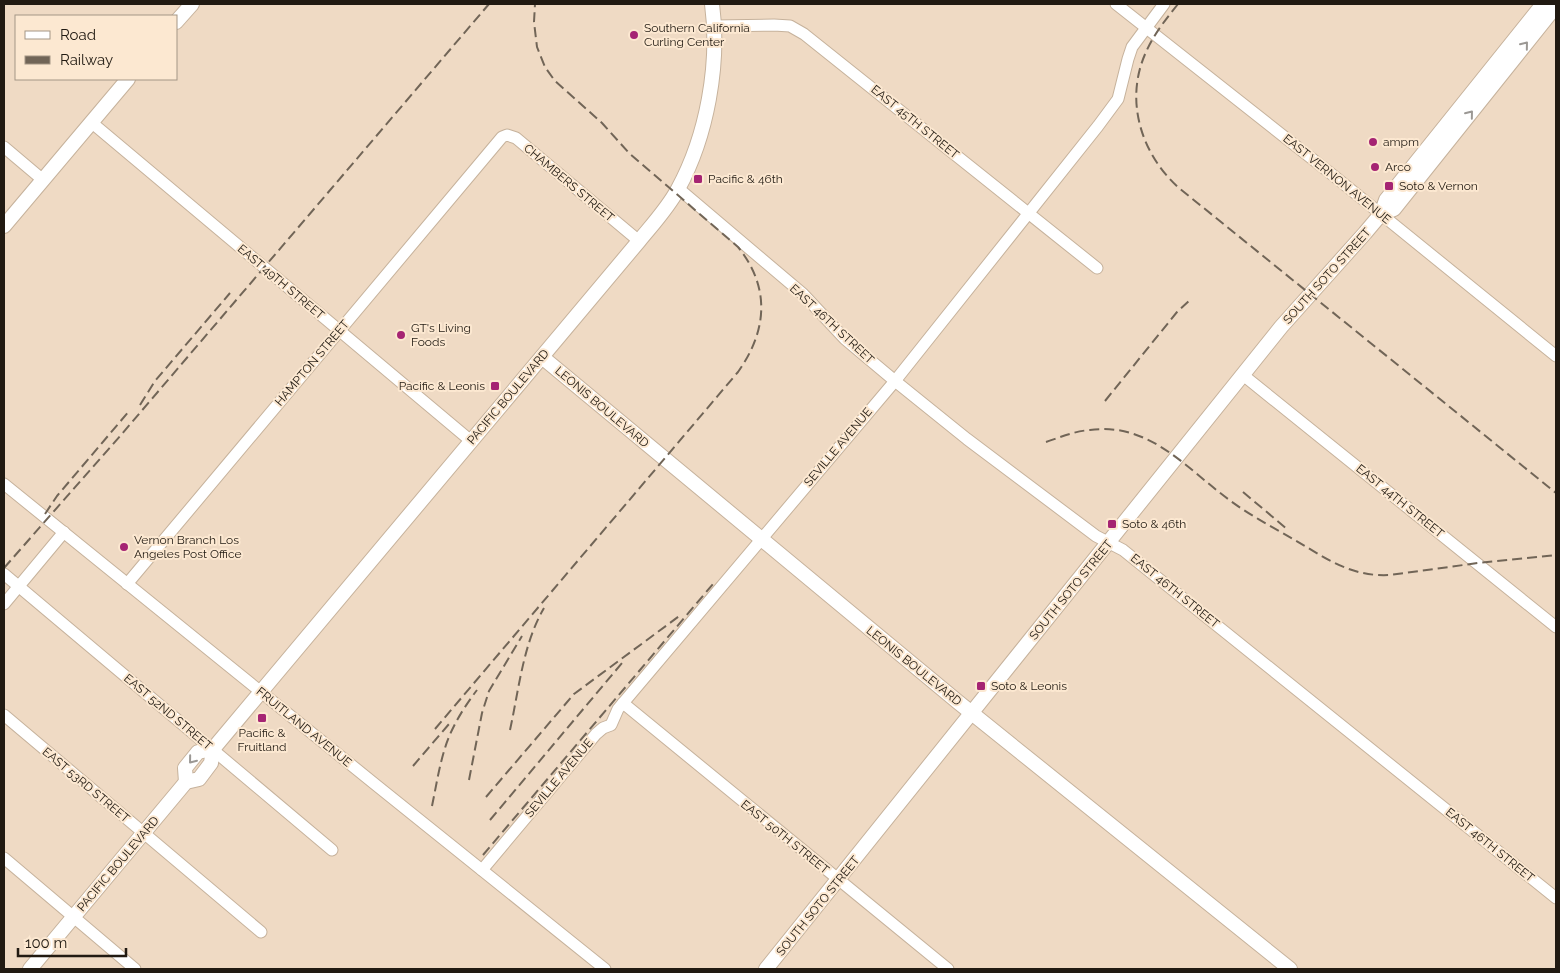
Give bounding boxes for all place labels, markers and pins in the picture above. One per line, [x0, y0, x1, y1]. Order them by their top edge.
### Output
place label: Southern California Curling Center [644, 21, 750, 49]
marker: Southern California Curling Center [628, 29, 640, 41]
place label: ampm [1383, 135, 1419, 149]
marker: ampm [1367, 136, 1379, 148]
place label: Arco [1385, 160, 1411, 174]
marker: Arco [1369, 161, 1381, 173]
place label: Pacific & 46th [708, 172, 783, 186]
marker: Pacific & 46th [692, 173, 704, 185]
place label: Soto & Vernon [1399, 179, 1478, 193]
marker: Soto & Vernon [1383, 180, 1395, 192]
place label: GT's Living Foods [411, 321, 471, 349]
marker: GT's Living Foods [395, 329, 407, 341]
place label: Pacific & Leonis [399, 379, 485, 393]
marker: Pacific & Leonis [489, 380, 501, 392]
place label: Soto & 46th [1122, 517, 1186, 531]
marker: Soto & 46th [1106, 518, 1118, 530]
place label: Vernon Branch Los Angeles Post Office [134, 533, 242, 561]
marker: Vernon Branch Los Angeles Post Office [118, 541, 130, 553]
place label: Soto & Leonis [991, 679, 1067, 693]
marker: Soto & Leonis [975, 680, 987, 692]
marker: Pacific & Fruitland [256, 712, 268, 724]
place label: Pacific & Fruitland [238, 726, 286, 754]

